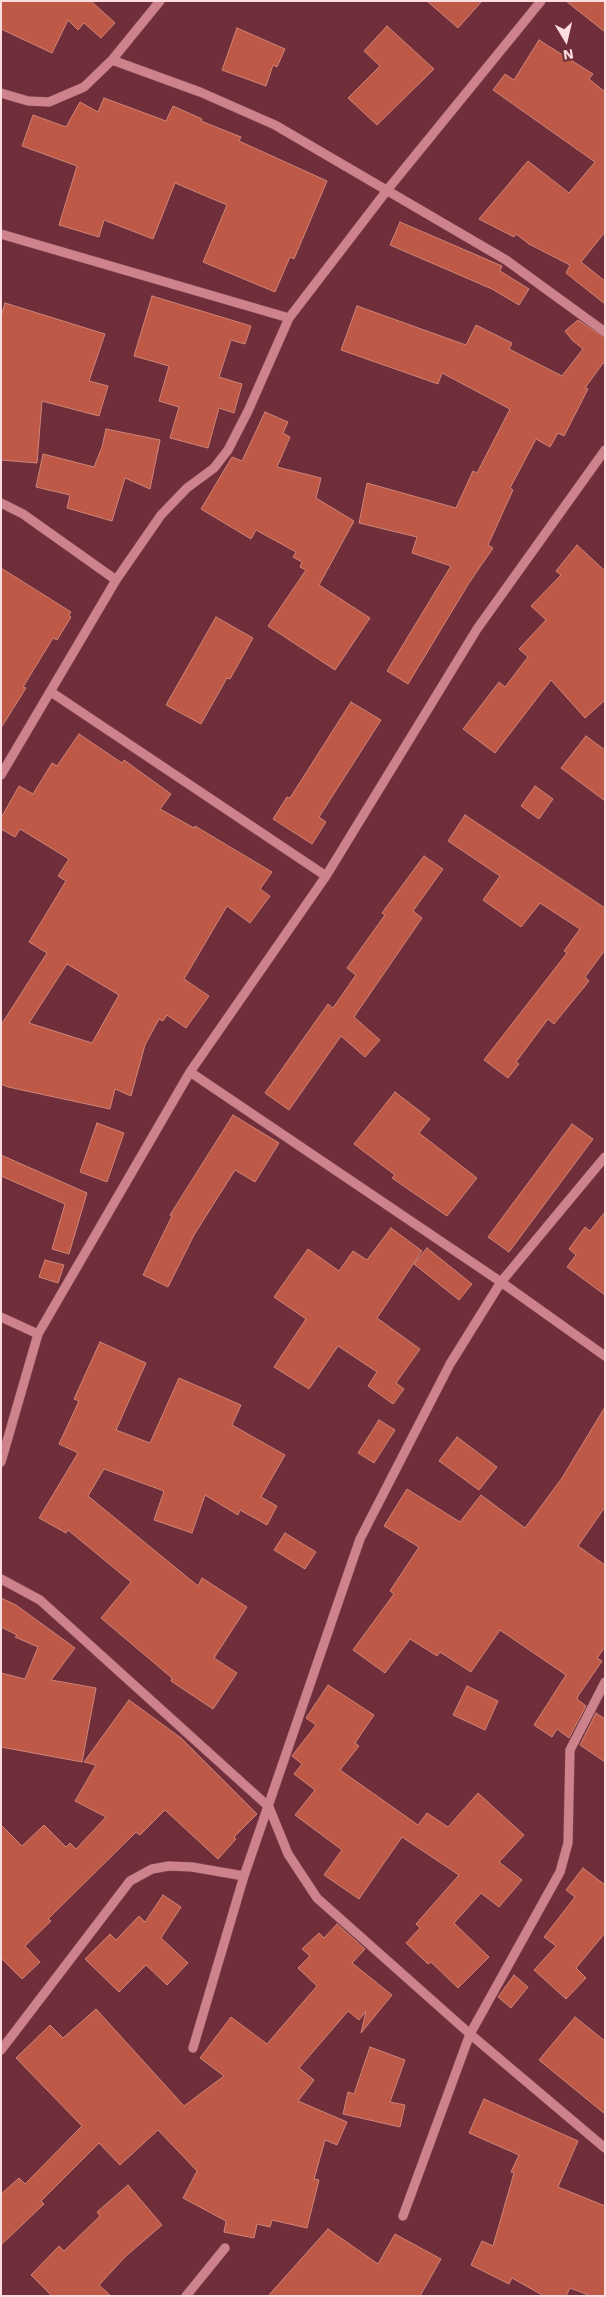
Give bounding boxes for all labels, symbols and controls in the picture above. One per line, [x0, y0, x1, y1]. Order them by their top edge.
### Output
north arrow [541, 15, 591, 65]
text: N [562, 46, 575, 64]

